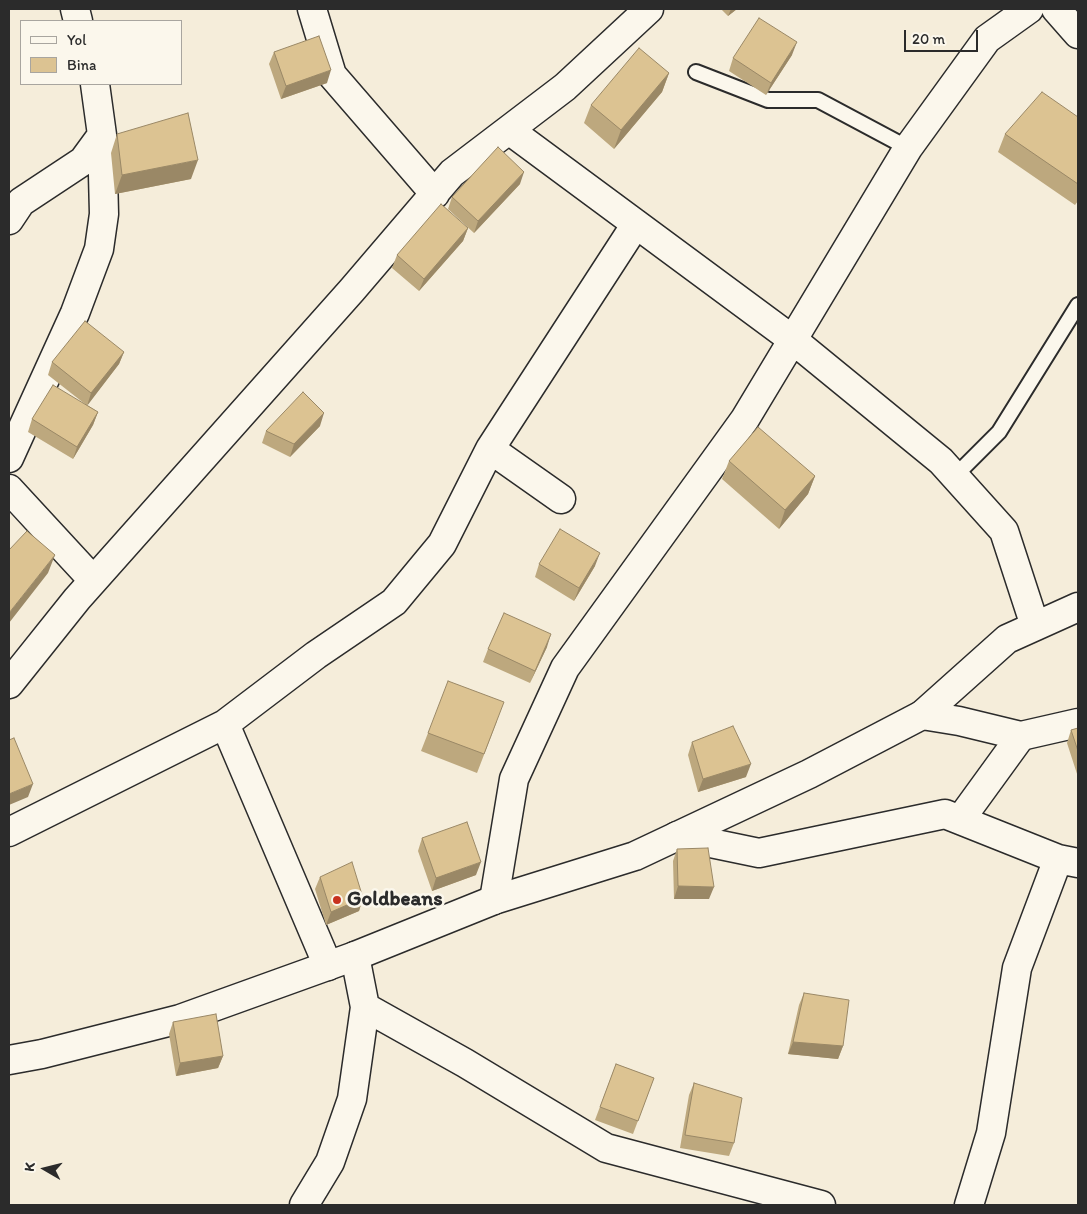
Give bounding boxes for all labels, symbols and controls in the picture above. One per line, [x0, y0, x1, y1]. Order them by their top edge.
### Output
legend [20, 20, 182, 85]
scale bar [907, 20, 981, 52]
text: 20 m [912, 30, 945, 48]
text: Yol [67, 31, 86, 49]
text: Bina [67, 56, 96, 74]
place label: Goldbeans [347, 887, 442, 913]
marker: Goldbeans [331, 894, 343, 906]
north arrow [20, 1144, 70, 1194]
text: K [21, 1161, 39, 1172]

